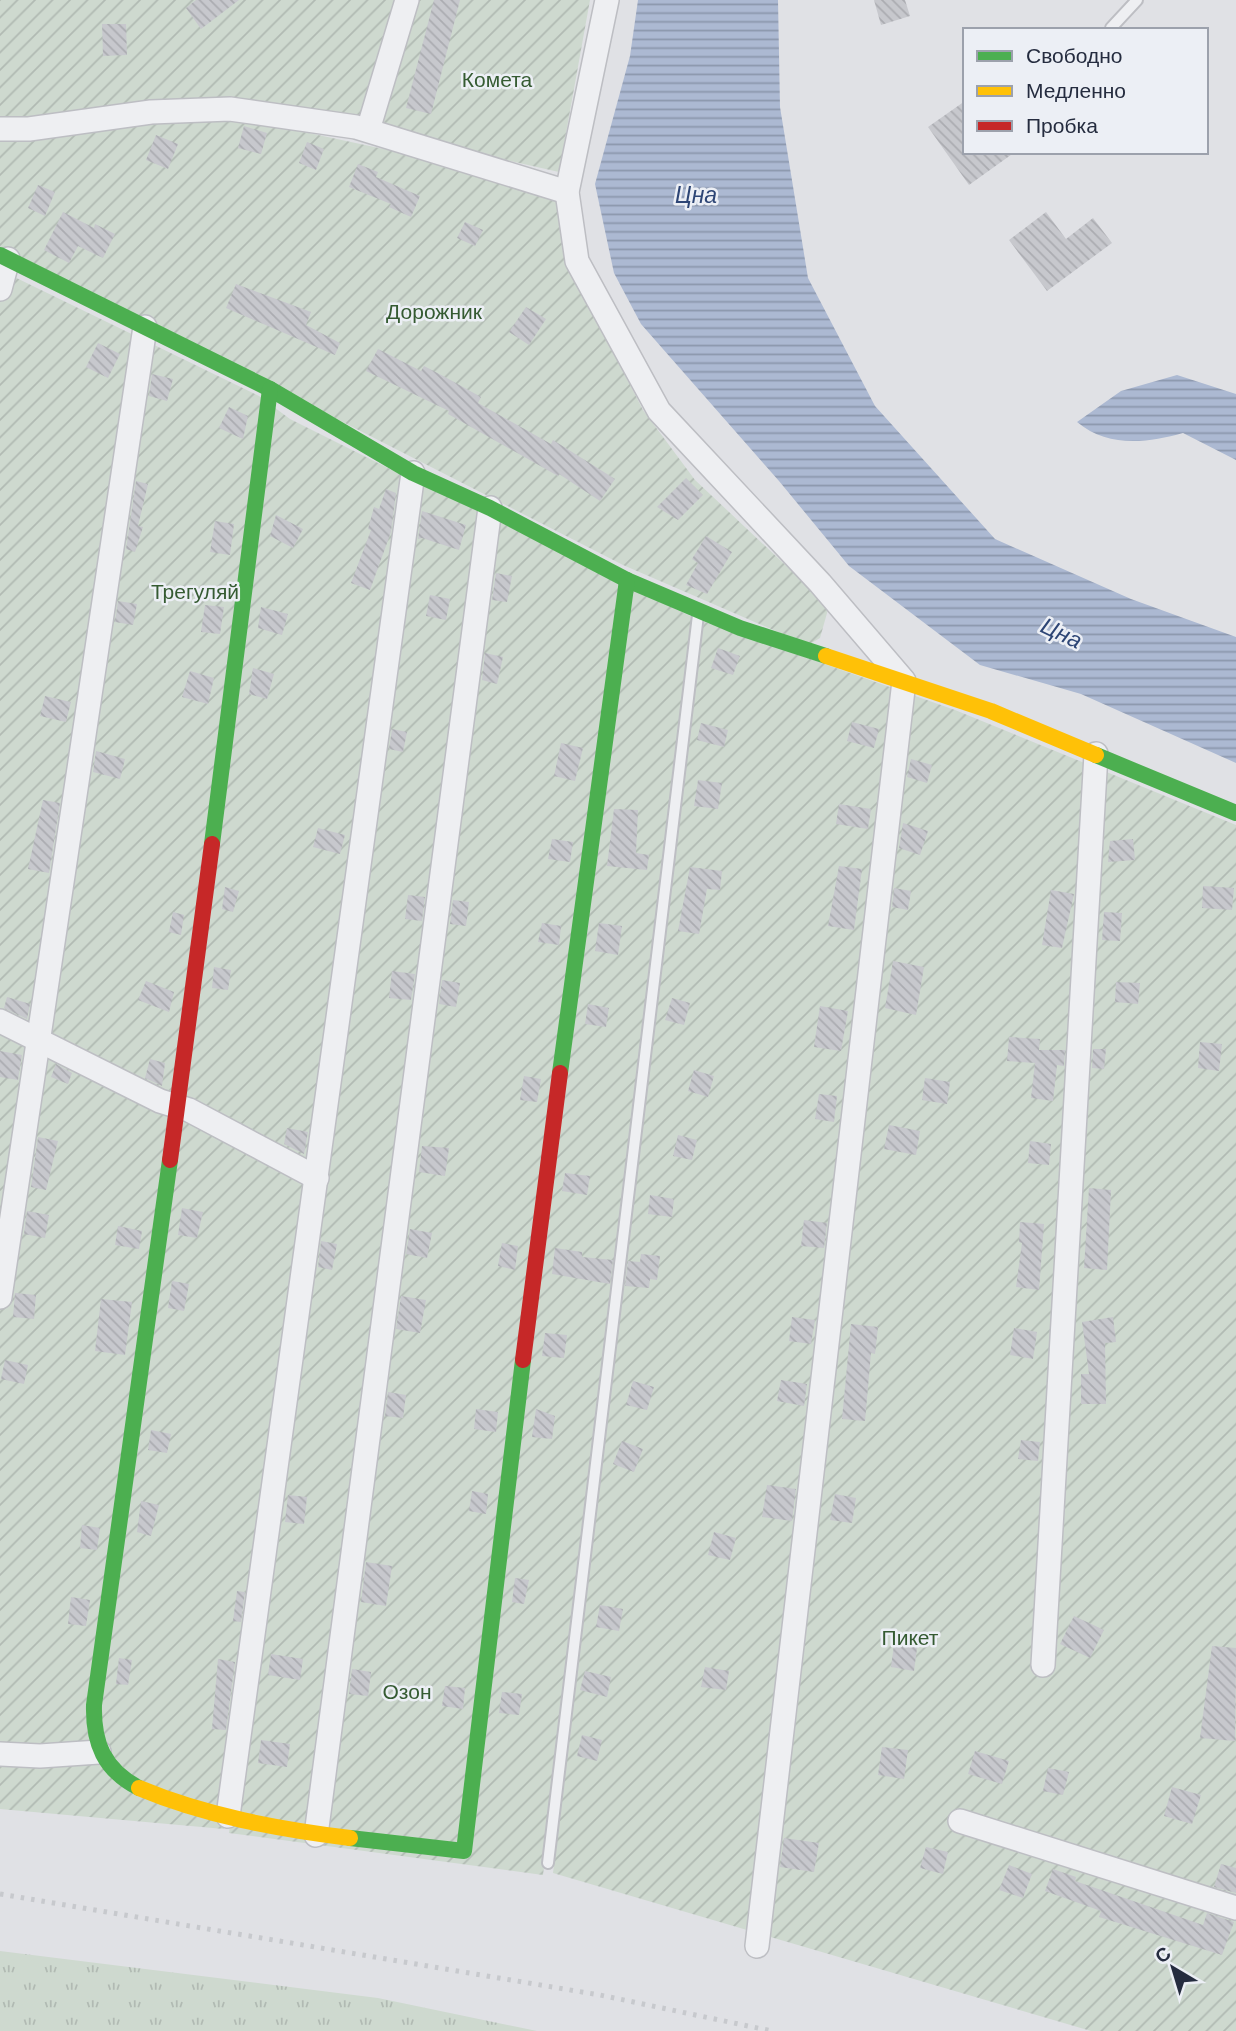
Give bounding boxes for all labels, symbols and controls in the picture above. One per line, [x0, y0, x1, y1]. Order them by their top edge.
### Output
legend [963, 28, 1208, 154]
text: Свободно [1026, 42, 1123, 67]
park label: Комета [462, 66, 533, 91]
text: Медленно [1026, 77, 1126, 102]
text: Пробка [1026, 112, 1098, 137]
water label: Цна [675, 180, 717, 208]
park label: Дорожник [386, 298, 483, 323]
park label: Трегуляй [151, 578, 239, 603]
water label: Цна [1037, 610, 1087, 654]
park label: Пикет [882, 1624, 939, 1649]
park label: Озон [382, 1678, 432, 1703]
north arrow [1138, 1933, 1208, 2003]
text: С [1150, 1941, 1175, 1967]

